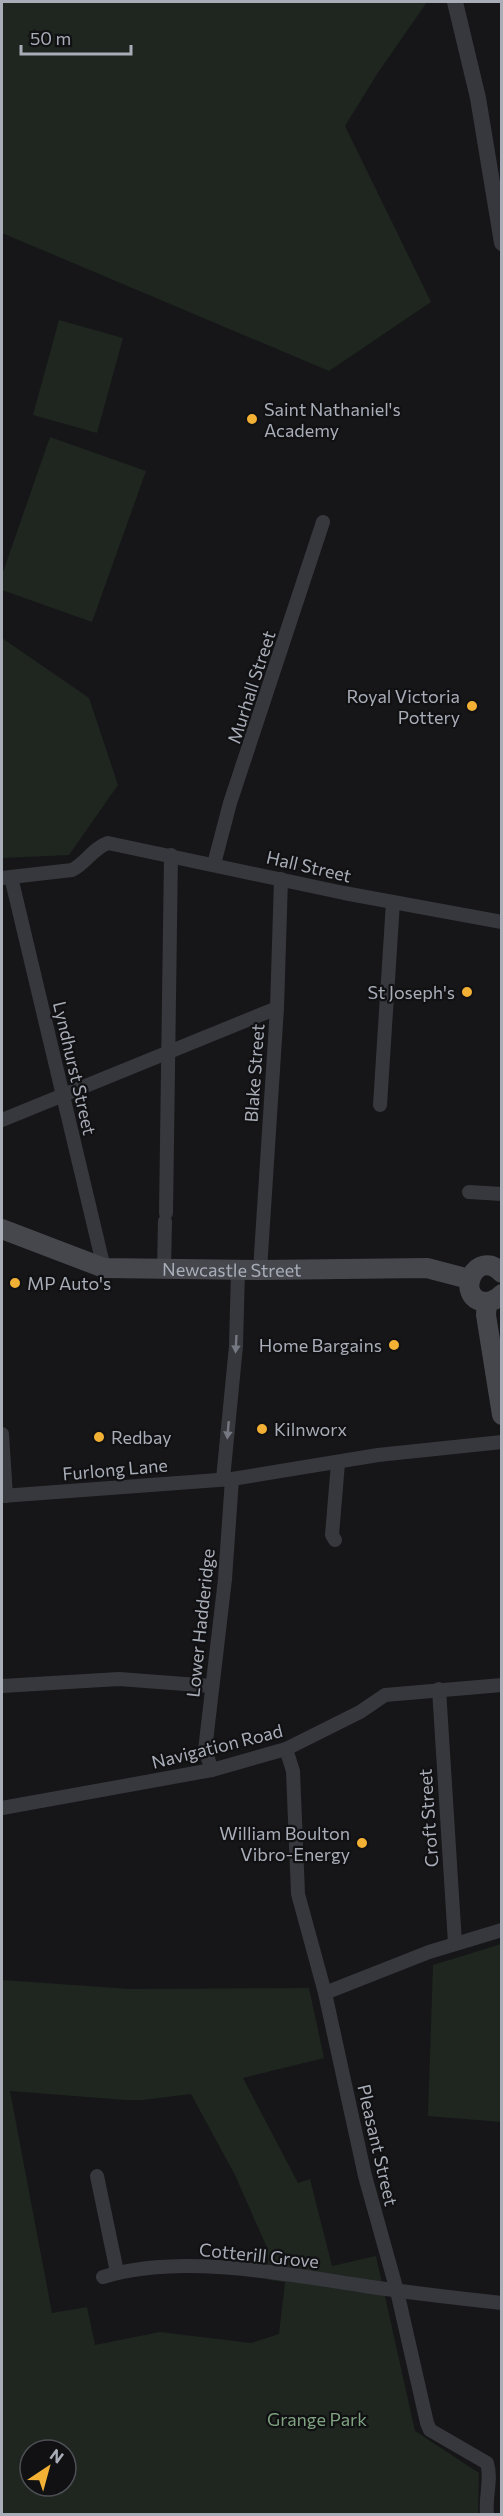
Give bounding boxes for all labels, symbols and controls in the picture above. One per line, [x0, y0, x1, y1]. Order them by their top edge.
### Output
scale bar [21, 18, 130, 56]
text: 50 m [30, 27, 71, 49]
place label: Saint Nathaniel's Academy [264, 398, 401, 441]
marker: Saint Nathaniel's Academy [245, 412, 259, 426]
street label: Murhall Street [222, 628, 280, 746]
place label: Royal Victoria Pottery [346, 685, 460, 728]
marker: Royal Victoria Pottery [465, 699, 479, 713]
street label: Hall Street [264, 846, 354, 886]
place label: St Joseph's [368, 981, 455, 1003]
marker: St Joseph's [460, 985, 474, 999]
street label: Lyndhurst Street [49, 999, 101, 1137]
street label: Blake Street [240, 1023, 268, 1123]
street label: Newcastle Street [162, 1258, 302, 1281]
place label: MP Auto's [27, 1272, 111, 1294]
marker: MP Auto's [8, 1276, 22, 1290]
place label: Home Bargains [259, 1334, 382, 1356]
one-way arrow [231, 1335, 240, 1354]
marker: Home Bargains [387, 1338, 401, 1352]
place label: Kilnworx [274, 1418, 347, 1440]
one-way arrow [223, 1420, 233, 1439]
marker: Kilnworx [255, 1422, 269, 1436]
place label: Redbay [111, 1426, 172, 1448]
marker: Redbay [92, 1430, 106, 1444]
street label: Furlong Lane [61, 1453, 169, 1485]
street label: Lower Hadderidge [181, 1548, 219, 1698]
street label: Navigation Road [149, 1719, 285, 1773]
street label: Croft Street [414, 1768, 442, 1868]
place label: William Boulton Vibro-Energy [219, 1822, 350, 1865]
marker: William Boulton Vibro-Energy [355, 1836, 369, 1850]
street label: Pleasant Street [353, 2082, 403, 2208]
street label: Cotterill Grove [198, 2238, 320, 2272]
park label: Grange Park [267, 2408, 367, 2430]
north arrow [18, 2438, 78, 2498]
text: N [47, 2444, 68, 2467]

